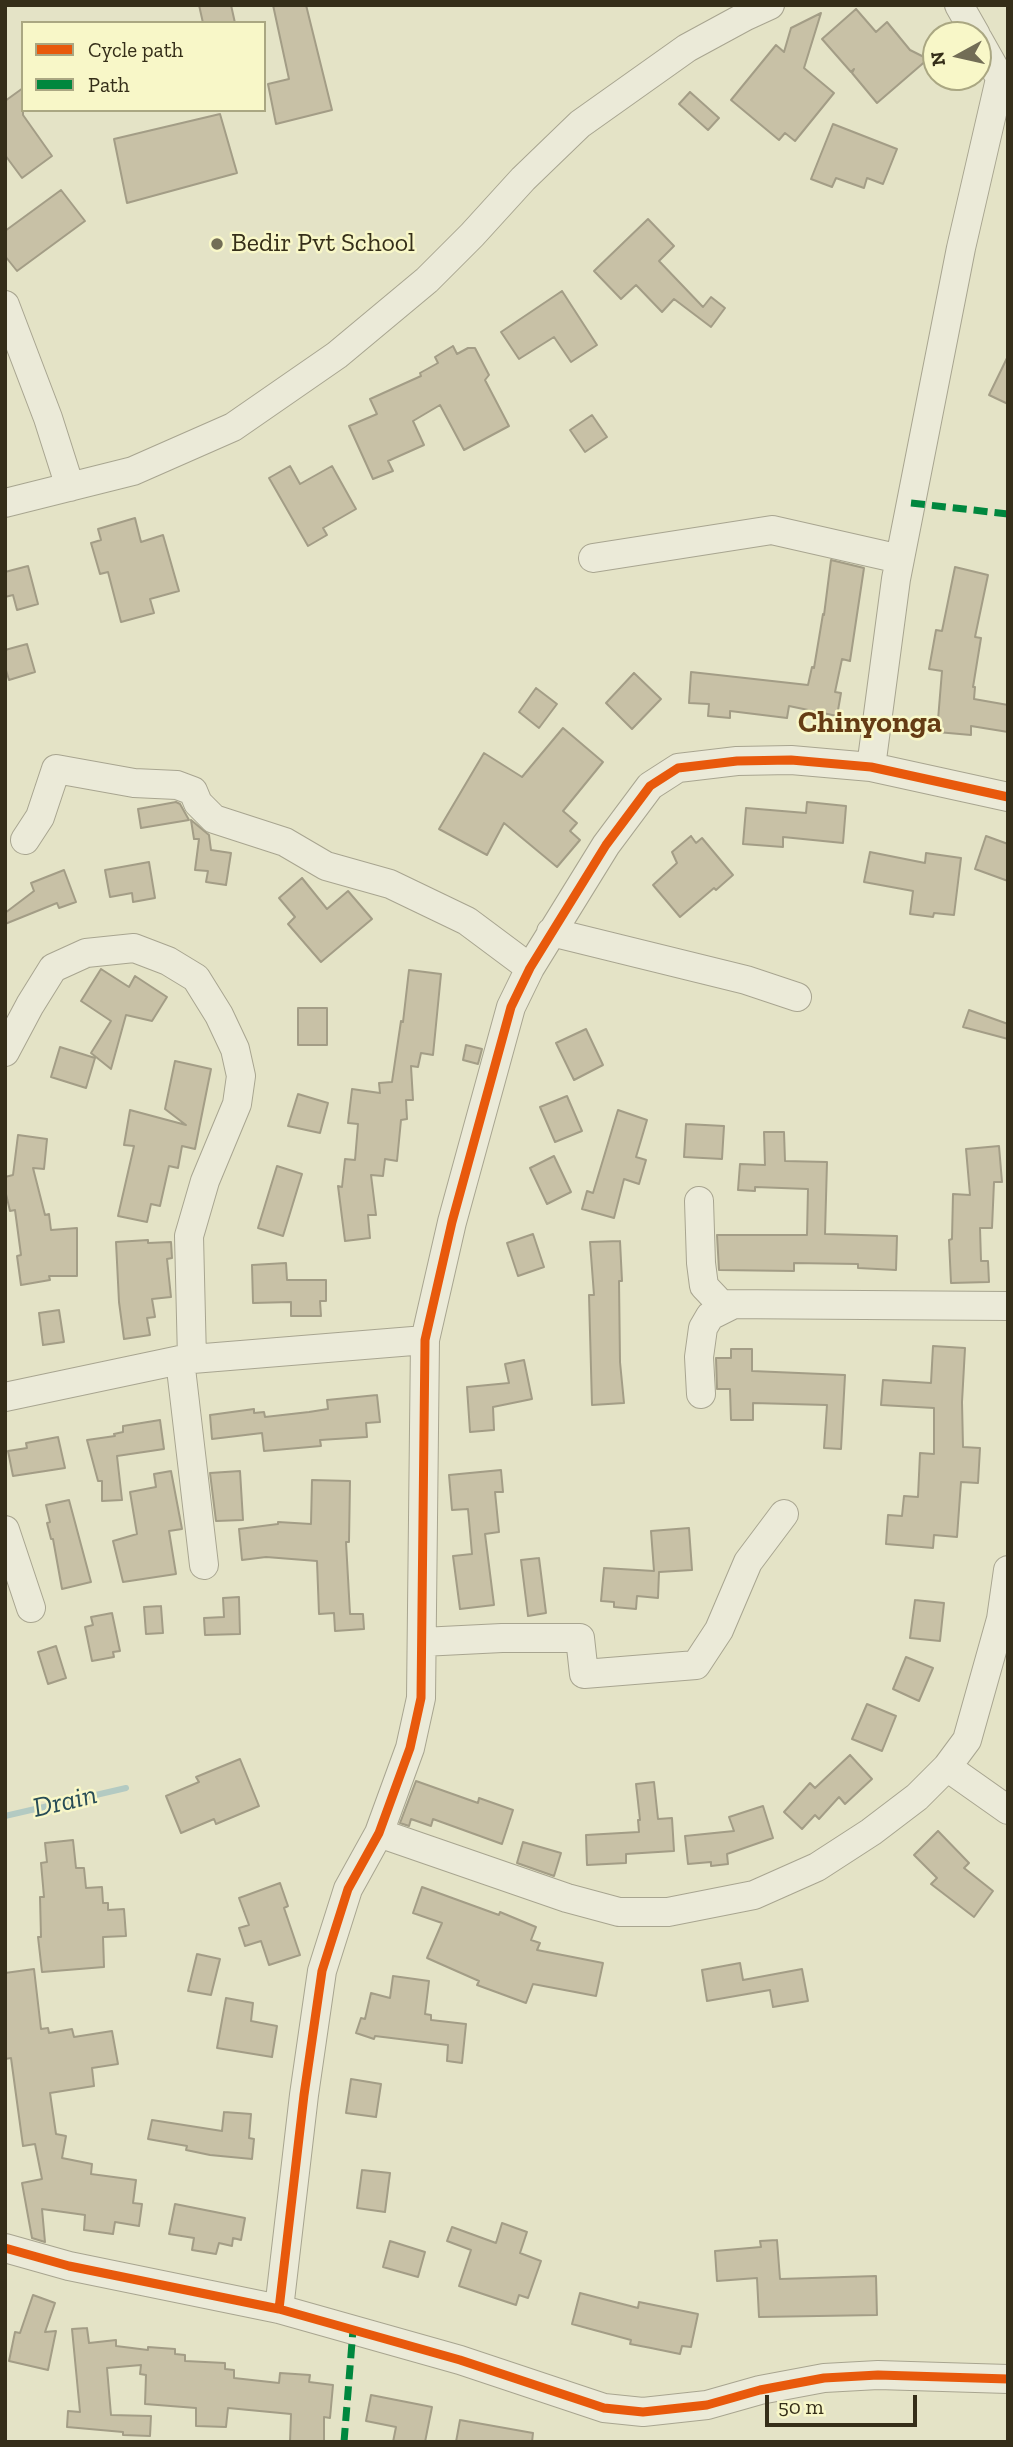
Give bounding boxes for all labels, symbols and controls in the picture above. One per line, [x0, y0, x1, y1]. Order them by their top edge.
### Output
legend [21, 21, 266, 112]
north arrow [922, 21, 992, 91]
text: Cycle path [88, 37, 183, 62]
text: N [925, 50, 950, 67]
text: Path [88, 72, 130, 97]
place label: Bedir Pvt School [231, 228, 415, 260]
marker: Bedir Pvt School [209, 236, 225, 252]
district label: Chinyonga [798, 705, 942, 741]
water label: Drain [30, 1778, 100, 1826]
scale bar [768, 2380, 920, 2424]
text: 50 m [778, 2394, 824, 2419]

